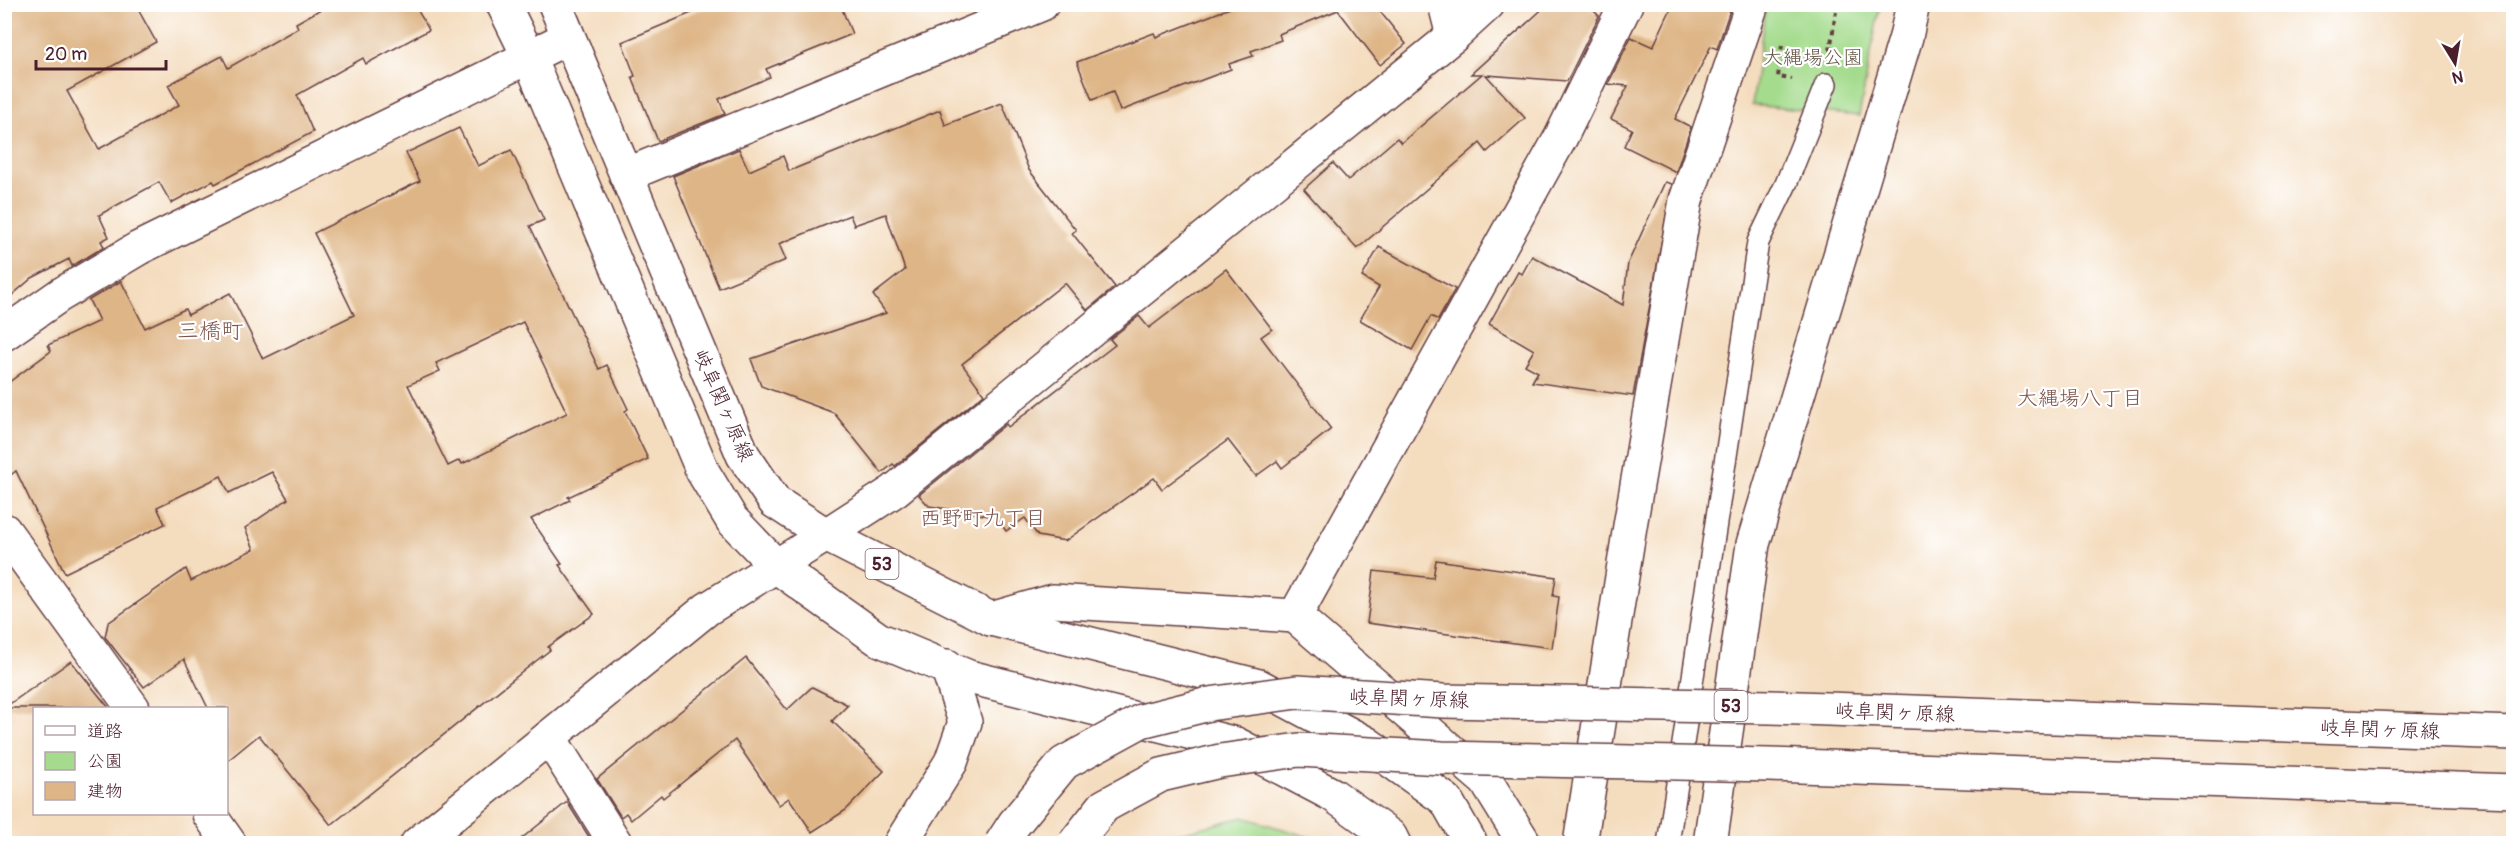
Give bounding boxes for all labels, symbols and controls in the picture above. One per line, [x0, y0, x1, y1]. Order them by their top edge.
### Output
scale bar [36, 33, 166, 71]
north arrow [2425, 33, 2485, 93]
text: 20 m [45, 43, 87, 66]
park label: 大縄場公園 [1763, 45, 1863, 70]
text: N [2450, 66, 2465, 88]
district label: 三橋町 [177, 317, 243, 345]
street label: 岐阜関ヶ原線 [688, 345, 759, 465]
district label: 大縄場八丁目 [2017, 385, 2143, 412]
district label: 西野町九丁目 [920, 505, 1046, 532]
road number: 53 [866, 549, 898, 579]
street label: 岐阜関ヶ原線 [1349, 684, 1469, 713]
road number: 53 [1714, 691, 1748, 721]
street label: 岐阜関ヶ原線 [1835, 698, 1955, 727]
legend [33, 707, 228, 815]
street label: 岐阜関ヶ原線 [2320, 715, 2440, 744]
text: 道路 [87, 720, 123, 743]
text: 公園 [87, 750, 123, 773]
text: 建物 [87, 780, 123, 803]

